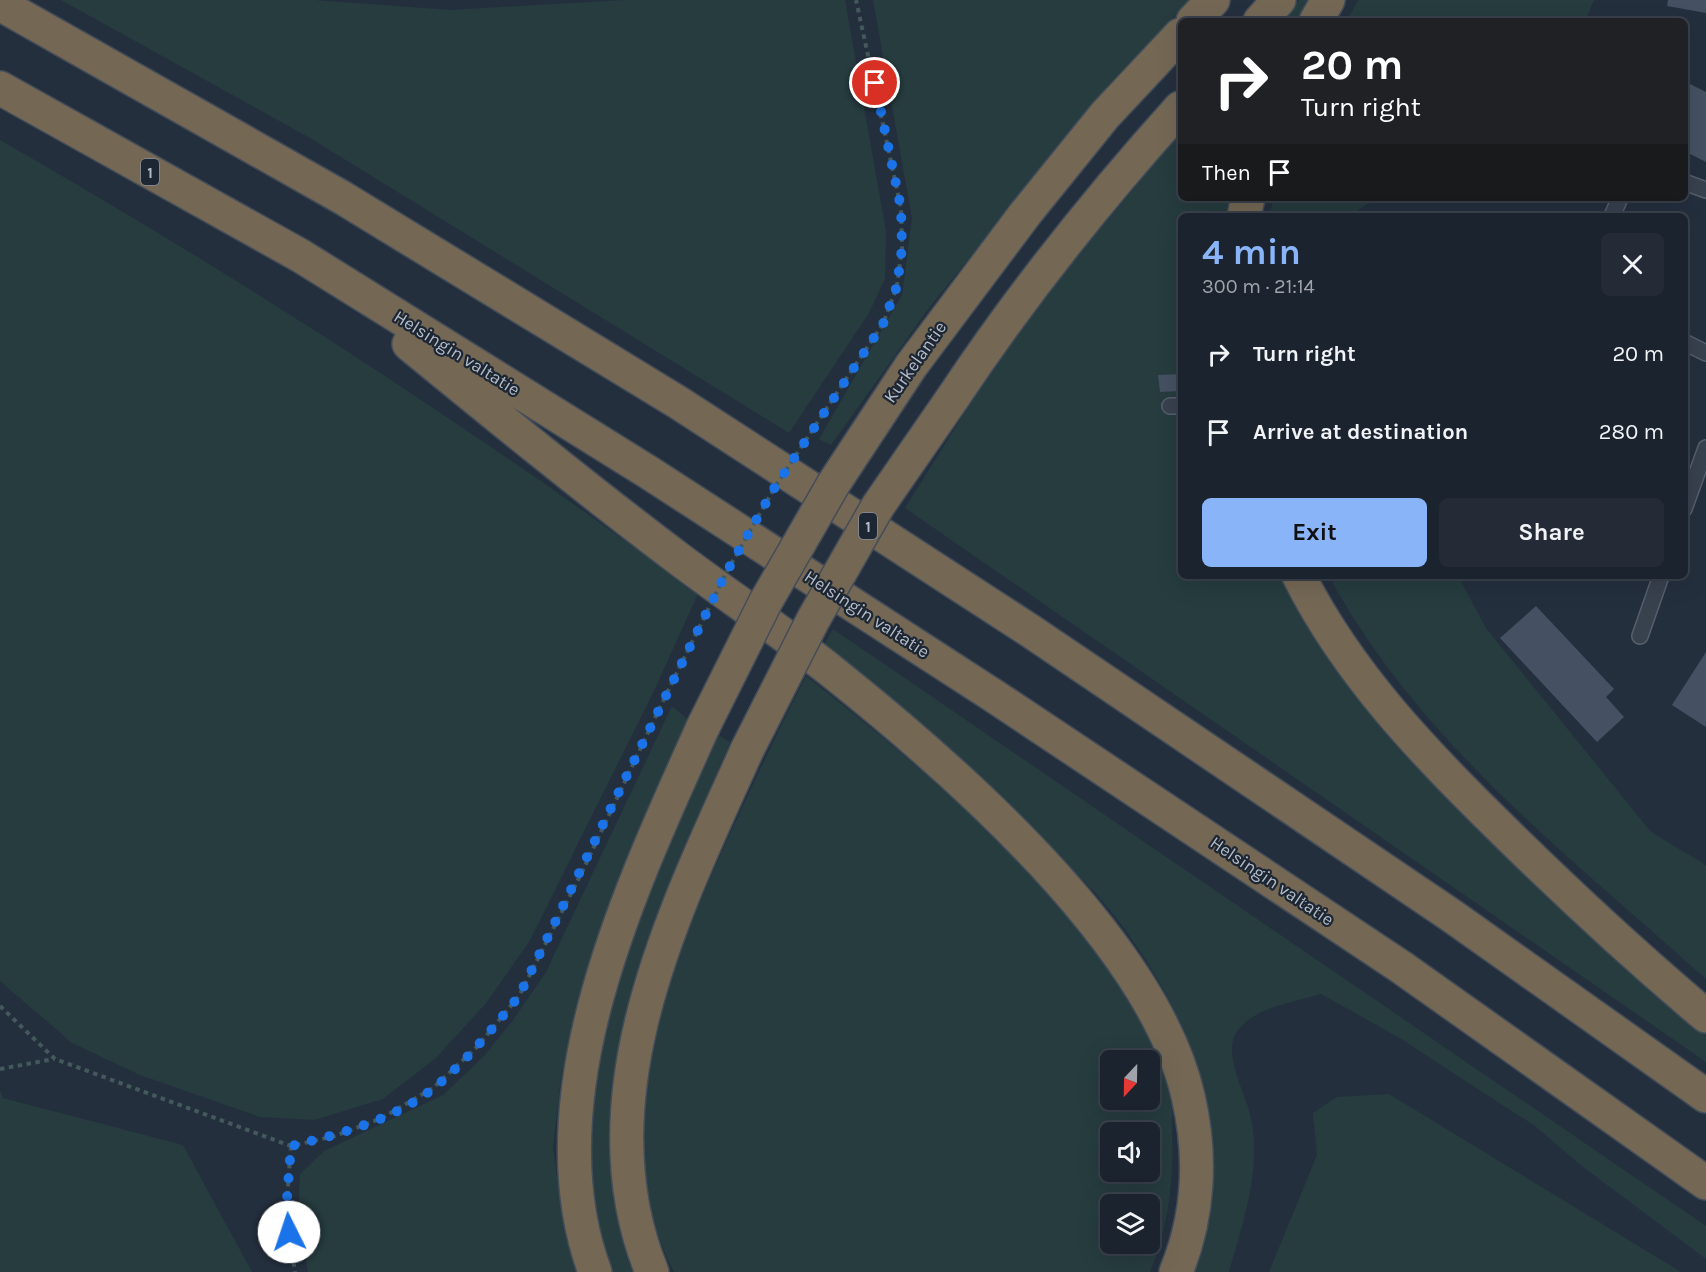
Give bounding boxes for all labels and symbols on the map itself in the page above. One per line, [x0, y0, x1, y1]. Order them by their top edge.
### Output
pin [849, 57, 900, 108]
road number: 1 [141, 159, 159, 185]
street label: Helsingin valtatie [390, 305, 524, 401]
street label: Kurkelantie [879, 317, 951, 407]
road number: 1 [859, 513, 877, 539]
street label: Helsingin valtatie [800, 565, 934, 663]
street label: Helsingin valtatie [1206, 831, 1338, 931]
north arrow [1100, 1050, 1160, 1110]
position arrow [257, 1200, 321, 1264]

